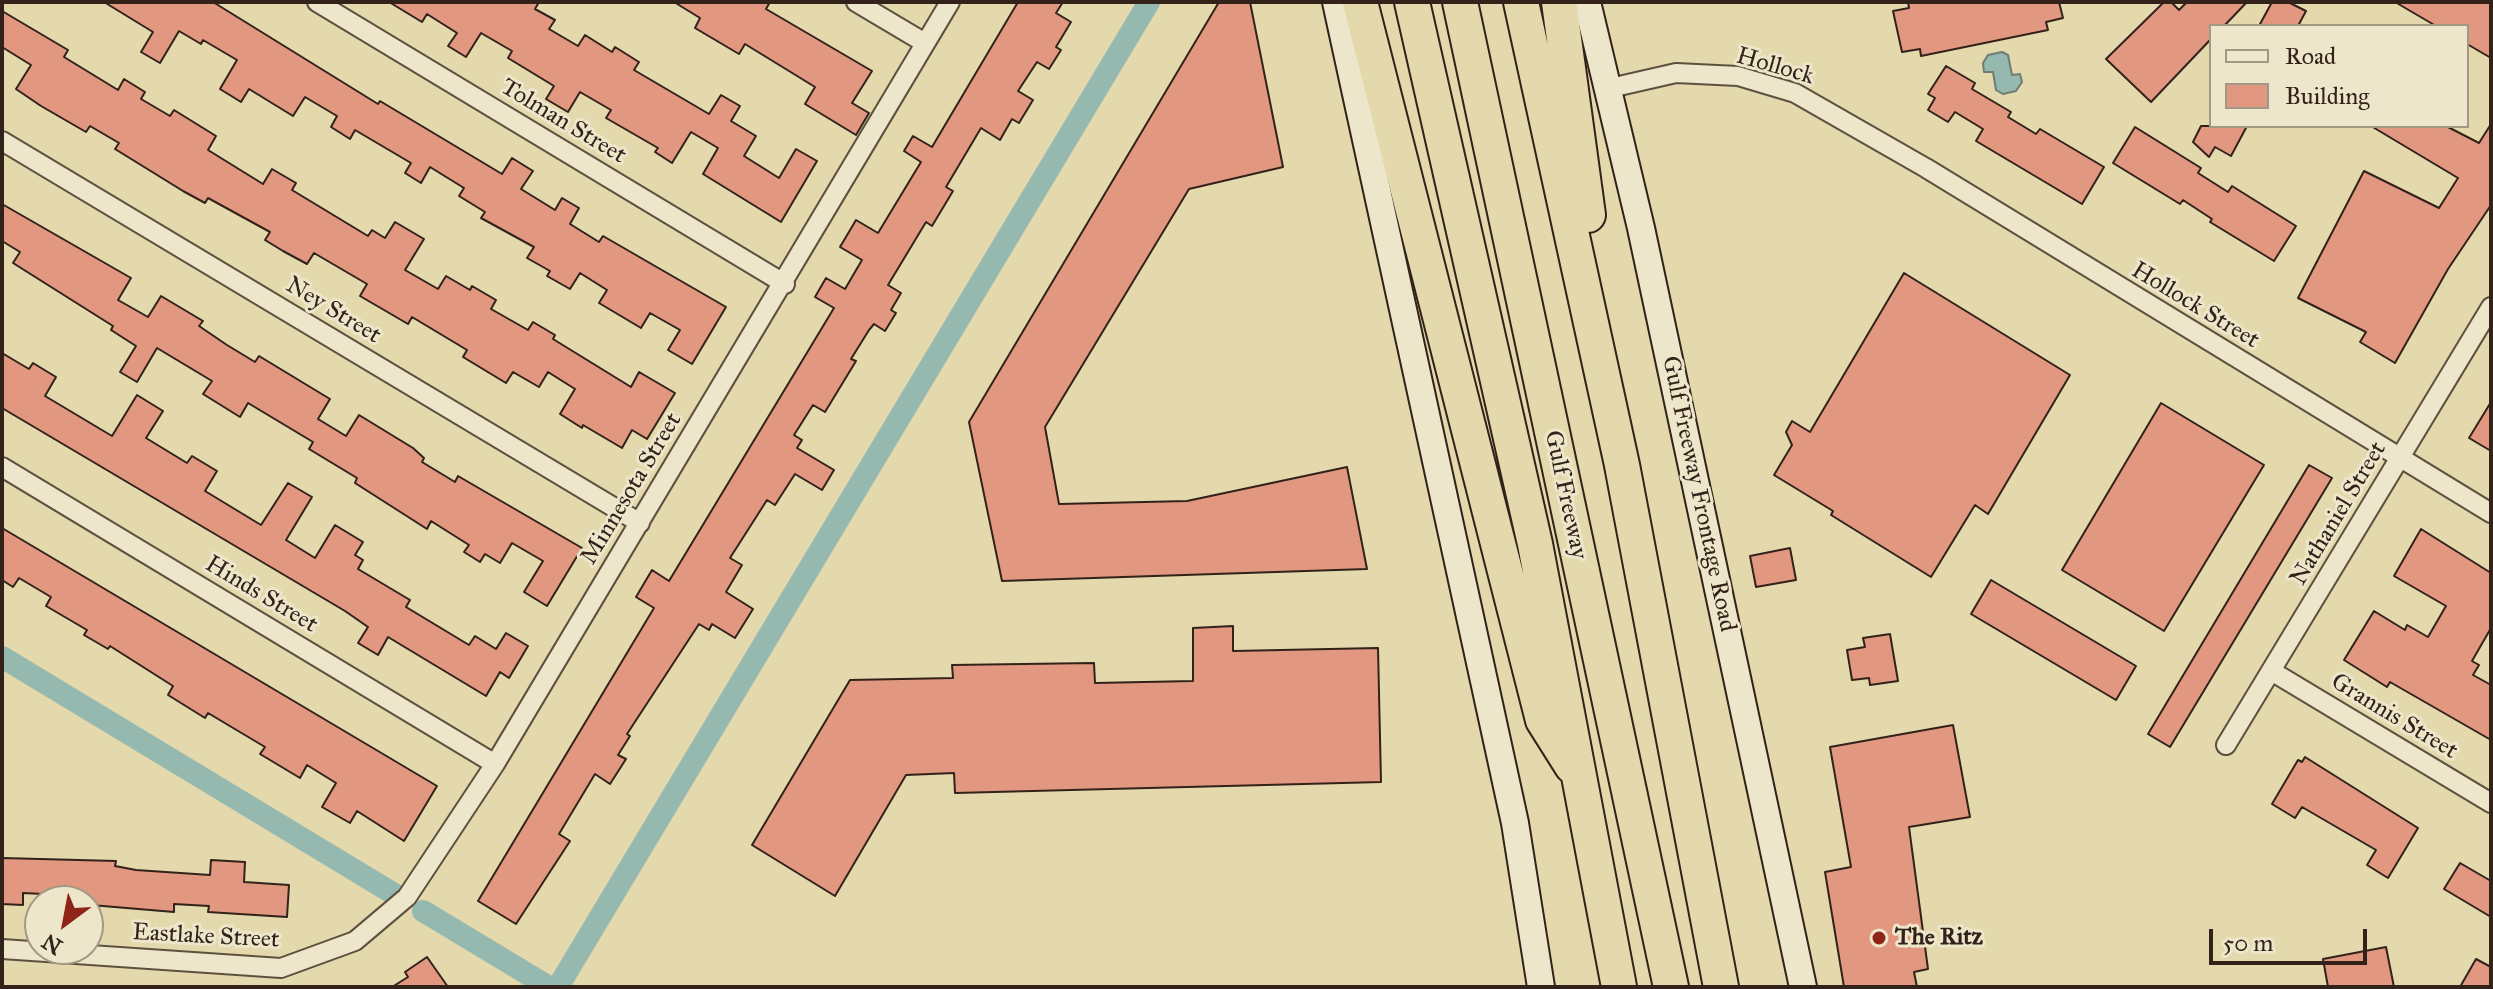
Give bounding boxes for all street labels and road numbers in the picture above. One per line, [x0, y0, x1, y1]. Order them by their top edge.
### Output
street label: Hollock [1733, 42, 1817, 92]
street label: Tolman Street [495, 73, 631, 171]
street label: Hollock Street [2126, 257, 2264, 355]
street label: Ney Street [280, 271, 386, 351]
street label: Gulf Freeway Frontage Road [1655, 353, 1741, 635]
street label: Minnesota Street [575, 408, 689, 570]
street label: Gulf Freeway [1537, 428, 1593, 562]
street label: Nathaniel Street [2285, 437, 2393, 591]
street label: Hinds Street [200, 550, 322, 640]
street label: Grannis Street [2325, 668, 2463, 766]
street label: Eastlake Street [132, 919, 280, 955]

